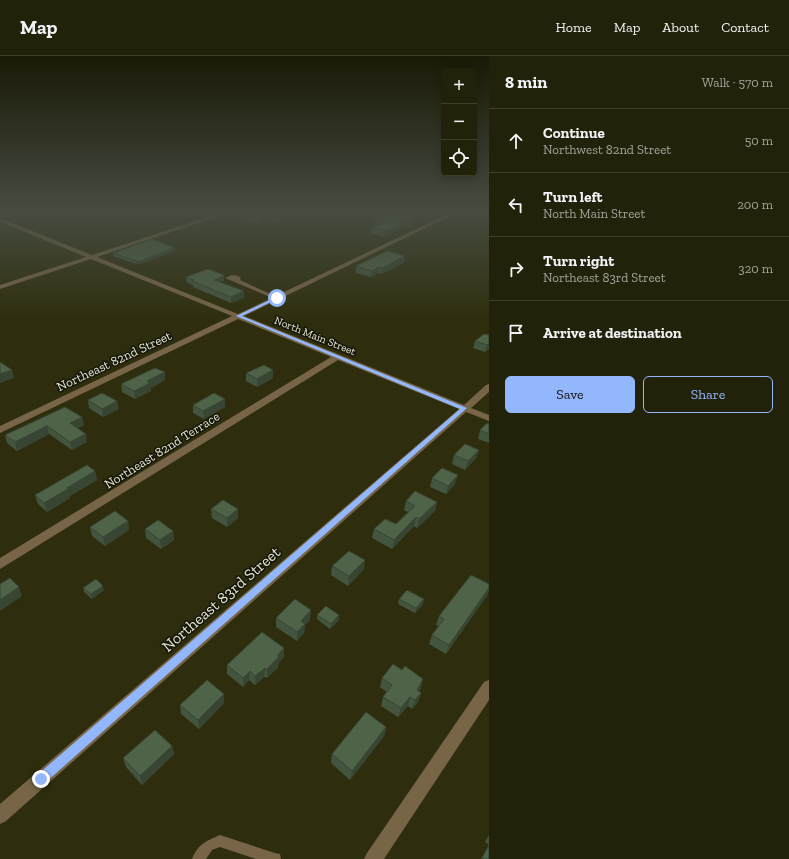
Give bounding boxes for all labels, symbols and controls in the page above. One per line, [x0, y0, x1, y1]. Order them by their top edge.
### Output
text: Map [20, 16, 57, 39]
text: Home [556, 19, 592, 36]
text: Map [614, 19, 640, 36]
text: About [662, 19, 699, 36]
text: Contact [721, 19, 769, 36]
map controls [441, 68, 477, 176]
button: + [441, 68, 477, 104]
text: 8 min [505, 72, 547, 92]
text: Walk · 570 m [702, 75, 773, 90]
button: − [441, 104, 477, 140]
text: Continue [543, 124, 605, 142]
icon: ahead [505, 130, 527, 152]
text: 50 m [745, 133, 773, 148]
button: locate [441, 140, 477, 176]
text: Northwest 82nd Street [543, 142, 671, 157]
text: Turn left [543, 188, 603, 206]
icon: left [505, 194, 527, 216]
text: 200 m [737, 197, 773, 212]
text: North Main Street [543, 206, 645, 221]
text: Turn right [543, 252, 614, 270]
icon: right [505, 258, 527, 280]
text: 320 m [738, 261, 773, 276]
text: Northeast 83rd Street [543, 270, 666, 285]
route start [268, 289, 286, 307]
street label: North Main Street [272, 314, 358, 359]
icon: arrive [505, 322, 527, 344]
text: Arrive at destination [543, 324, 682, 342]
street label: Northeast 82nd Street [54, 328, 174, 394]
button: Save [505, 376, 635, 413]
button: Share [643, 376, 773, 413]
street label: Northeast 82nd Terrace [102, 408, 222, 492]
street label: Northeast 83rd Street [158, 542, 284, 656]
route end [32, 770, 50, 788]

